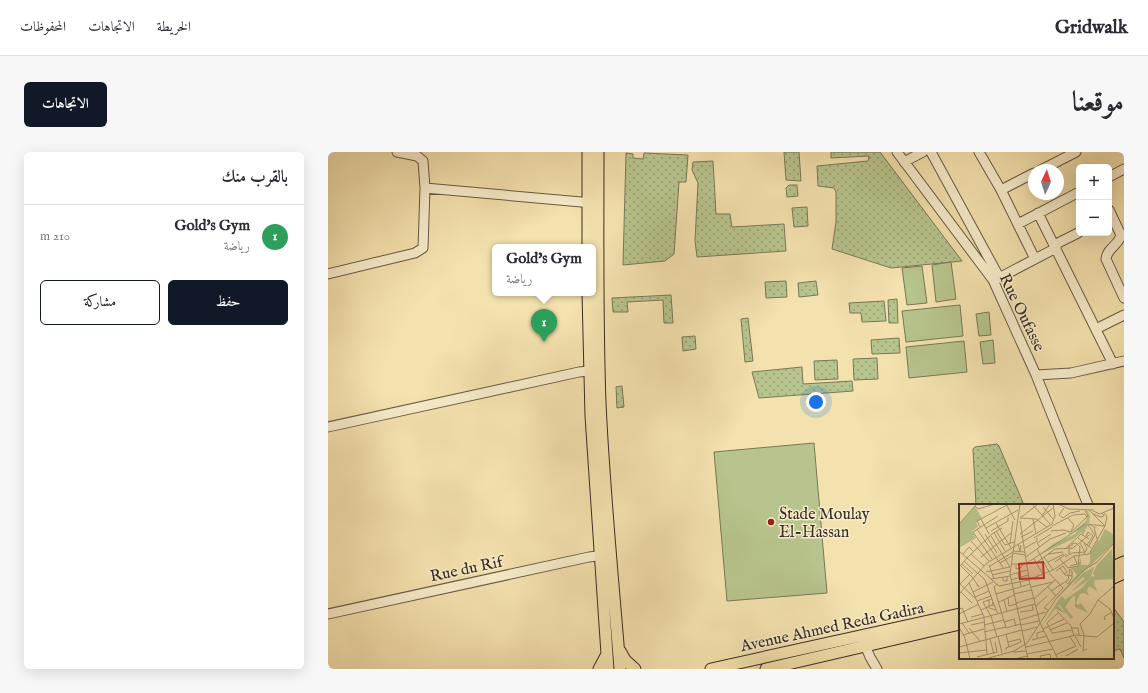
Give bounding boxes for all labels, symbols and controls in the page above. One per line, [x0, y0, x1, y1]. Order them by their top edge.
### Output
text: Gridwalk [1055, 16, 1128, 40]
text: المحفوظات [20, 18, 66, 36]
text: الاتجاهات [88, 18, 135, 36]
text: الخريطة [157, 18, 191, 36]
button: الاتجاهات [24, 82, 107, 127]
text: موقعنا [1072, 86, 1124, 121]
north arrow [1028, 164, 1064, 200]
map controls [1076, 164, 1112, 236]
button: + [1076, 164, 1112, 200]
text: بالقرب منك [221, 167, 288, 188]
button: − [1076, 200, 1112, 236]
text: Gold's Gym [175, 216, 250, 235]
text: 210 m [40, 228, 70, 245]
text: 1 [273, 228, 277, 245]
text: رياضة [224, 238, 250, 255]
popup [492, 244, 596, 296]
text: Gold's Gym [506, 249, 582, 268]
text: رياضة [506, 271, 533, 288]
street label: Rue Oufasse [994, 271, 1049, 355]
button: مشاركة [40, 280, 160, 325]
button: حفظ [168, 280, 288, 325]
pin: 1 [531, 309, 557, 342]
your location [806, 392, 826, 412]
inset map [959, 504, 1114, 659]
place label: Stade Moulay El-Hassan [779, 505, 870, 543]
marker: Stade Moulay El-Hassan [766, 517, 776, 527]
street label: Rue du Rif [428, 552, 508, 587]
street label: Avenue Ahmed Reda Gadira [738, 599, 926, 657]

